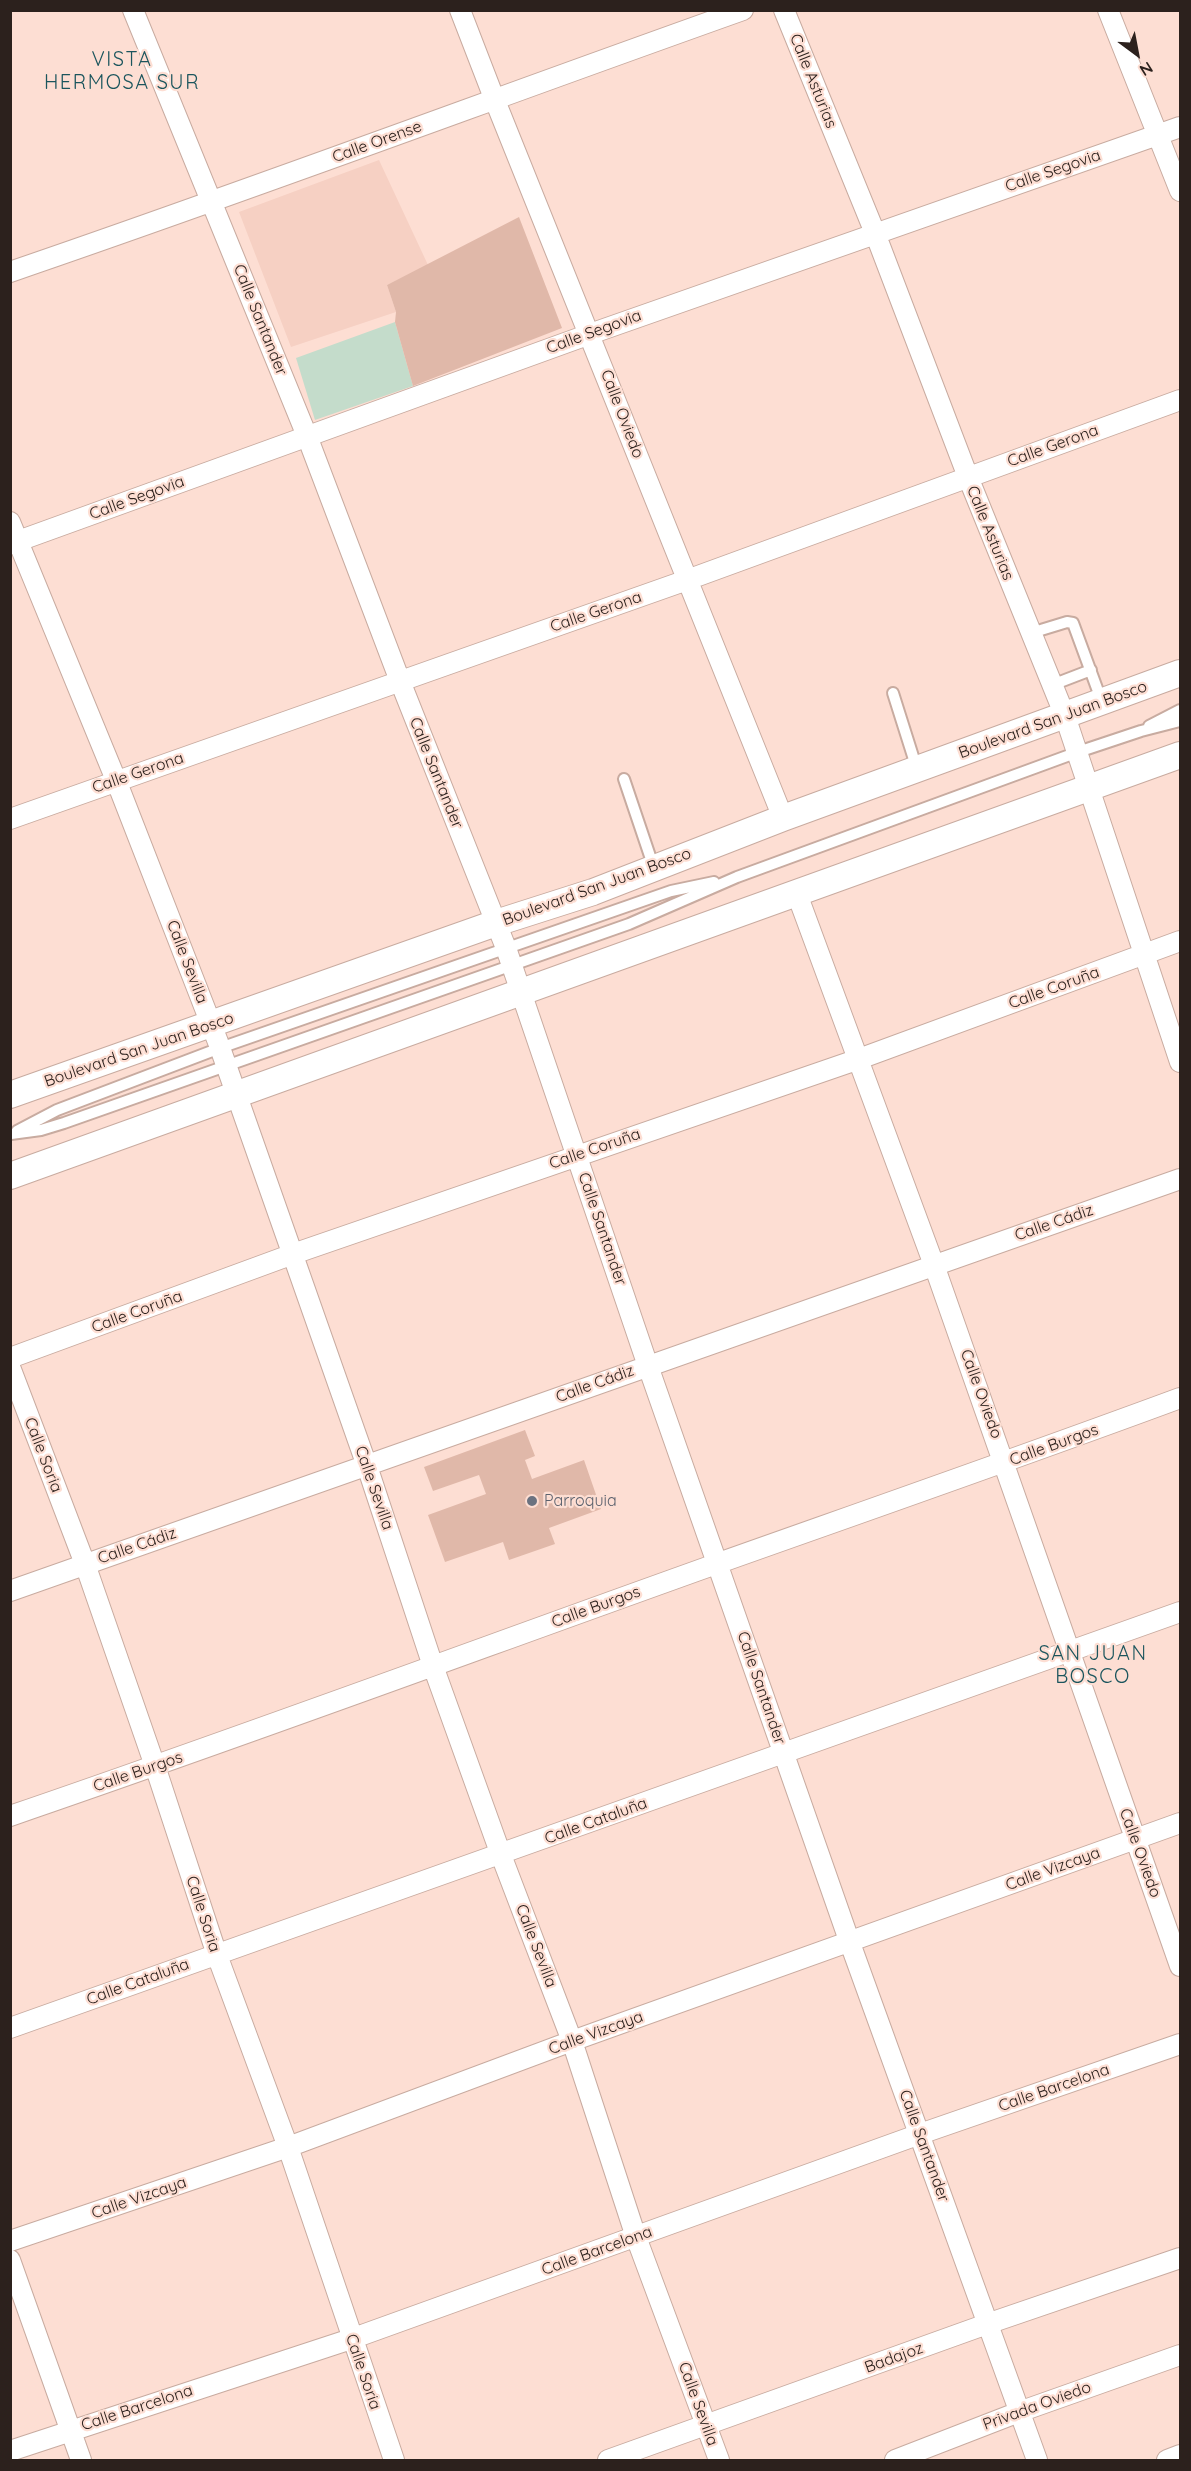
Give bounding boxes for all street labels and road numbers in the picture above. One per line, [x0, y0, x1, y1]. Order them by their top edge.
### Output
street label: Calle Asturias [785, 31, 841, 131]
street label: Calle Orense [330, 117, 424, 167]
street label: Calle Segovia [1003, 146, 1103, 196]
street label: Calle Santander [229, 262, 291, 378]
street label: Calle Segovia [544, 306, 644, 358]
street label: Calle Oviedo [596, 367, 648, 461]
street label: Calle Gerona [1005, 421, 1101, 471]
street label: Calle Segovia [87, 472, 187, 524]
street label: Calle Asturias [962, 483, 1018, 583]
street label: Calle Gerona [548, 587, 644, 637]
street label: Boulevard San Juan Bosco [956, 677, 1150, 763]
street label: Calle Santander [405, 715, 467, 831]
street label: Calle Gerona [90, 748, 186, 798]
street label: Boulevard San Juan Bosco [500, 844, 694, 930]
street label: Calle Sevilla [162, 918, 212, 1006]
street label: Calle Coruña [1006, 963, 1102, 1013]
street label: Boulevard San Juan Bosco [42, 1009, 236, 1091]
street label: Calle Coruña [547, 1124, 643, 1174]
street label: Calle Santander [574, 1170, 630, 1288]
street label: Calle Cádiz [1012, 1201, 1096, 1245]
street label: Calle Coruña [89, 1287, 185, 1337]
street label: Calle Oviedo [956, 1347, 1006, 1441]
street label: Calle Cádiz [553, 1361, 637, 1407]
street label: Calle Soria [20, 1415, 66, 1495]
street label: Calle Burgos [1007, 1420, 1101, 1470]
street label: Calle Sevilla [351, 1443, 397, 1533]
street label: Calle Cádiz [95, 1524, 179, 1568]
street label: Calle Burgos [549, 1582, 643, 1632]
street label: Calle Santander [733, 1629, 789, 1747]
street label: Calle Burgos [91, 1748, 185, 1796]
street label: Calle Cataluña [542, 1794, 650, 1848]
street label: Calle Oviedo [1115, 1806, 1165, 1900]
street label: Calle Vizcaya [1003, 1843, 1103, 1895]
street label: Calle Soria [182, 1874, 224, 1954]
street label: Calle Sevilla [511, 1902, 561, 1990]
street label: Calle Cataluña [84, 1955, 192, 2009]
street label: Calle Vizcaya [546, 2007, 646, 2059]
street label: Calle Barcelona [996, 2060, 1112, 2116]
street label: Calle Santander [895, 2087, 953, 2205]
street label: Calle Vizcaya [89, 2173, 189, 2223]
street label: Calle Barcelona [539, 2222, 655, 2280]
street label: Calle Soria [341, 2332, 385, 2412]
street label: Badajoz [862, 2339, 926, 2377]
street label: Calle Sevilla [674, 2360, 722, 2448]
street label: Privada Oviedo [980, 2378, 1094, 2434]
street label: Calle Barcelona [79, 2381, 195, 2435]

